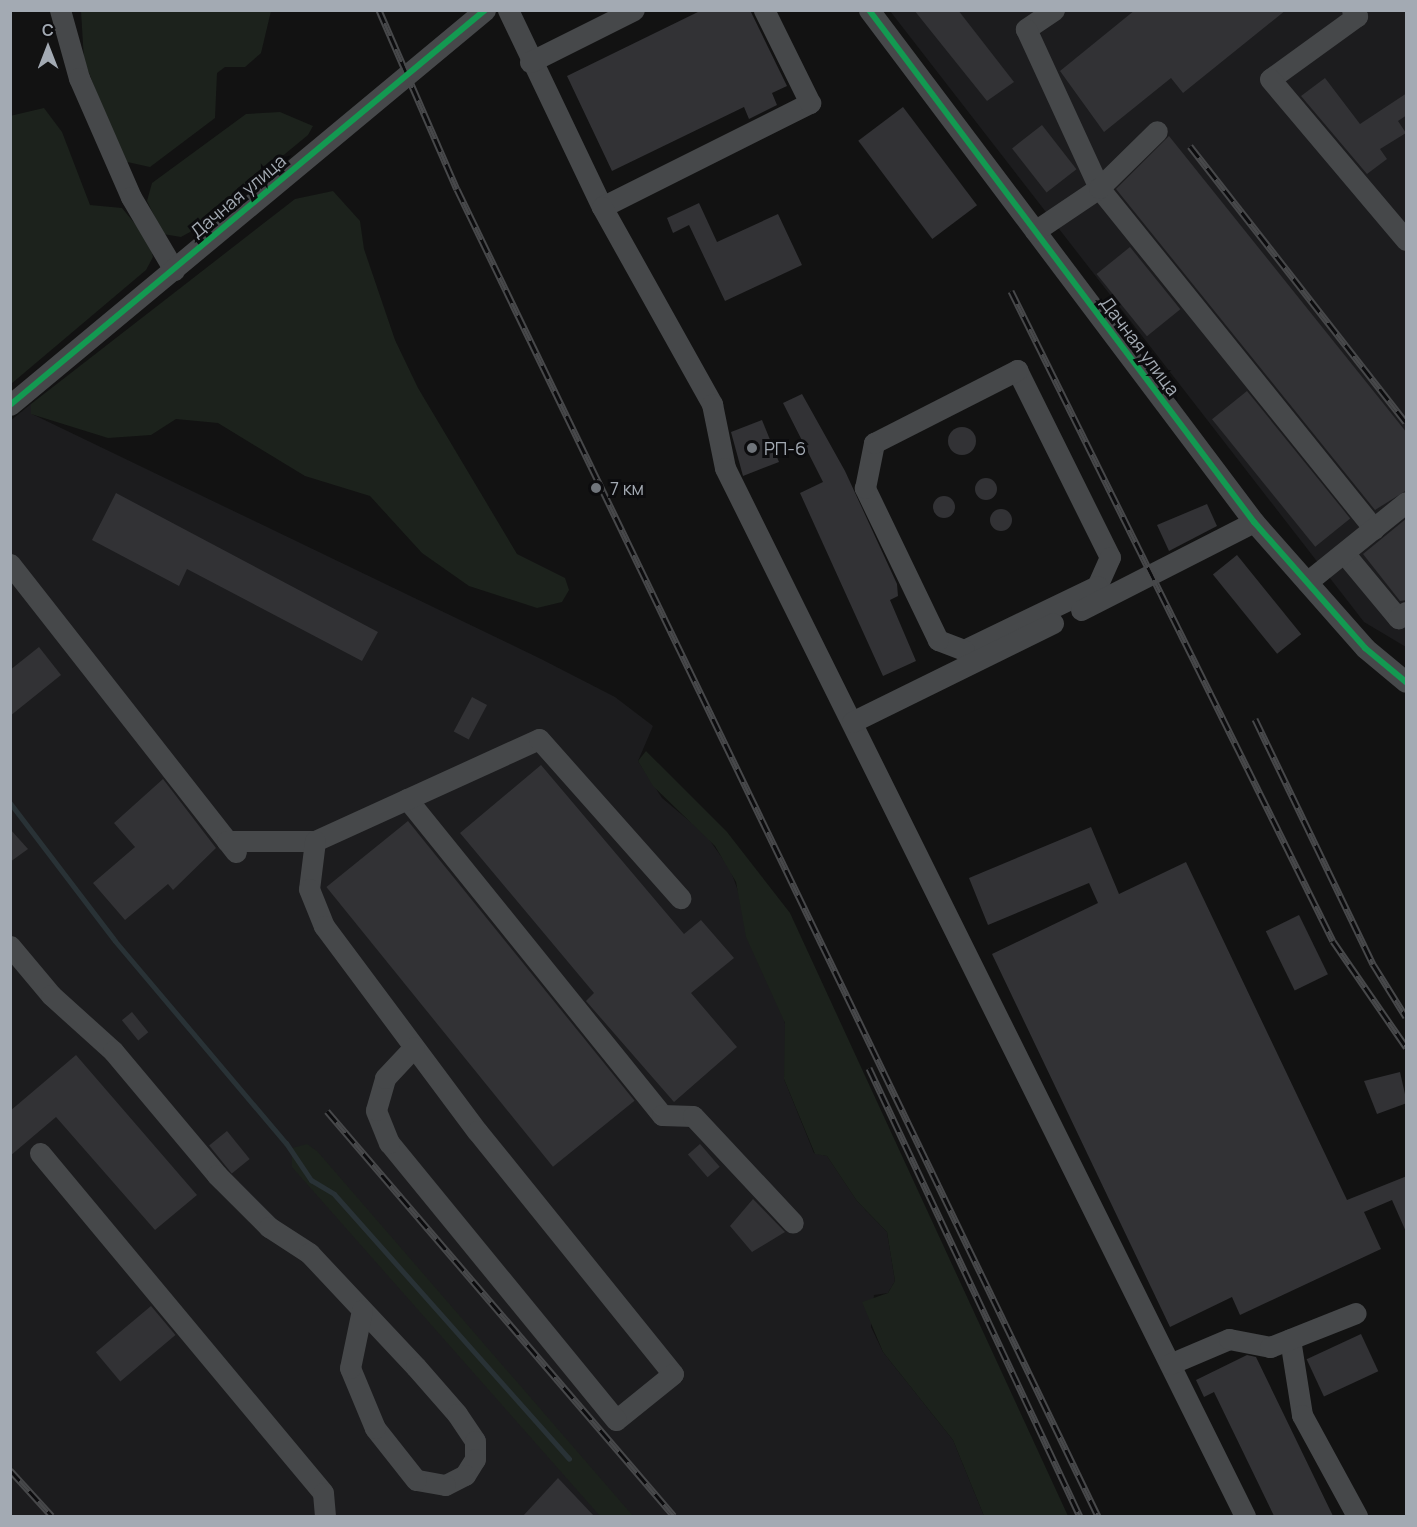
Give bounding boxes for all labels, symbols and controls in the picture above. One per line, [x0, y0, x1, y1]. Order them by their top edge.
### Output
north arrow [18, 18, 78, 78]
text: С [42, 19, 54, 41]
street label: Дачная улица [186, 150, 290, 242]
street label: Дачная улица [1096, 292, 1184, 400]
place label: РП-6 [764, 437, 806, 459]
marker: РП-6 [745, 441, 759, 455]
place label: 7 км [610, 477, 644, 499]
marker: 7 км [587, 479, 605, 497]

